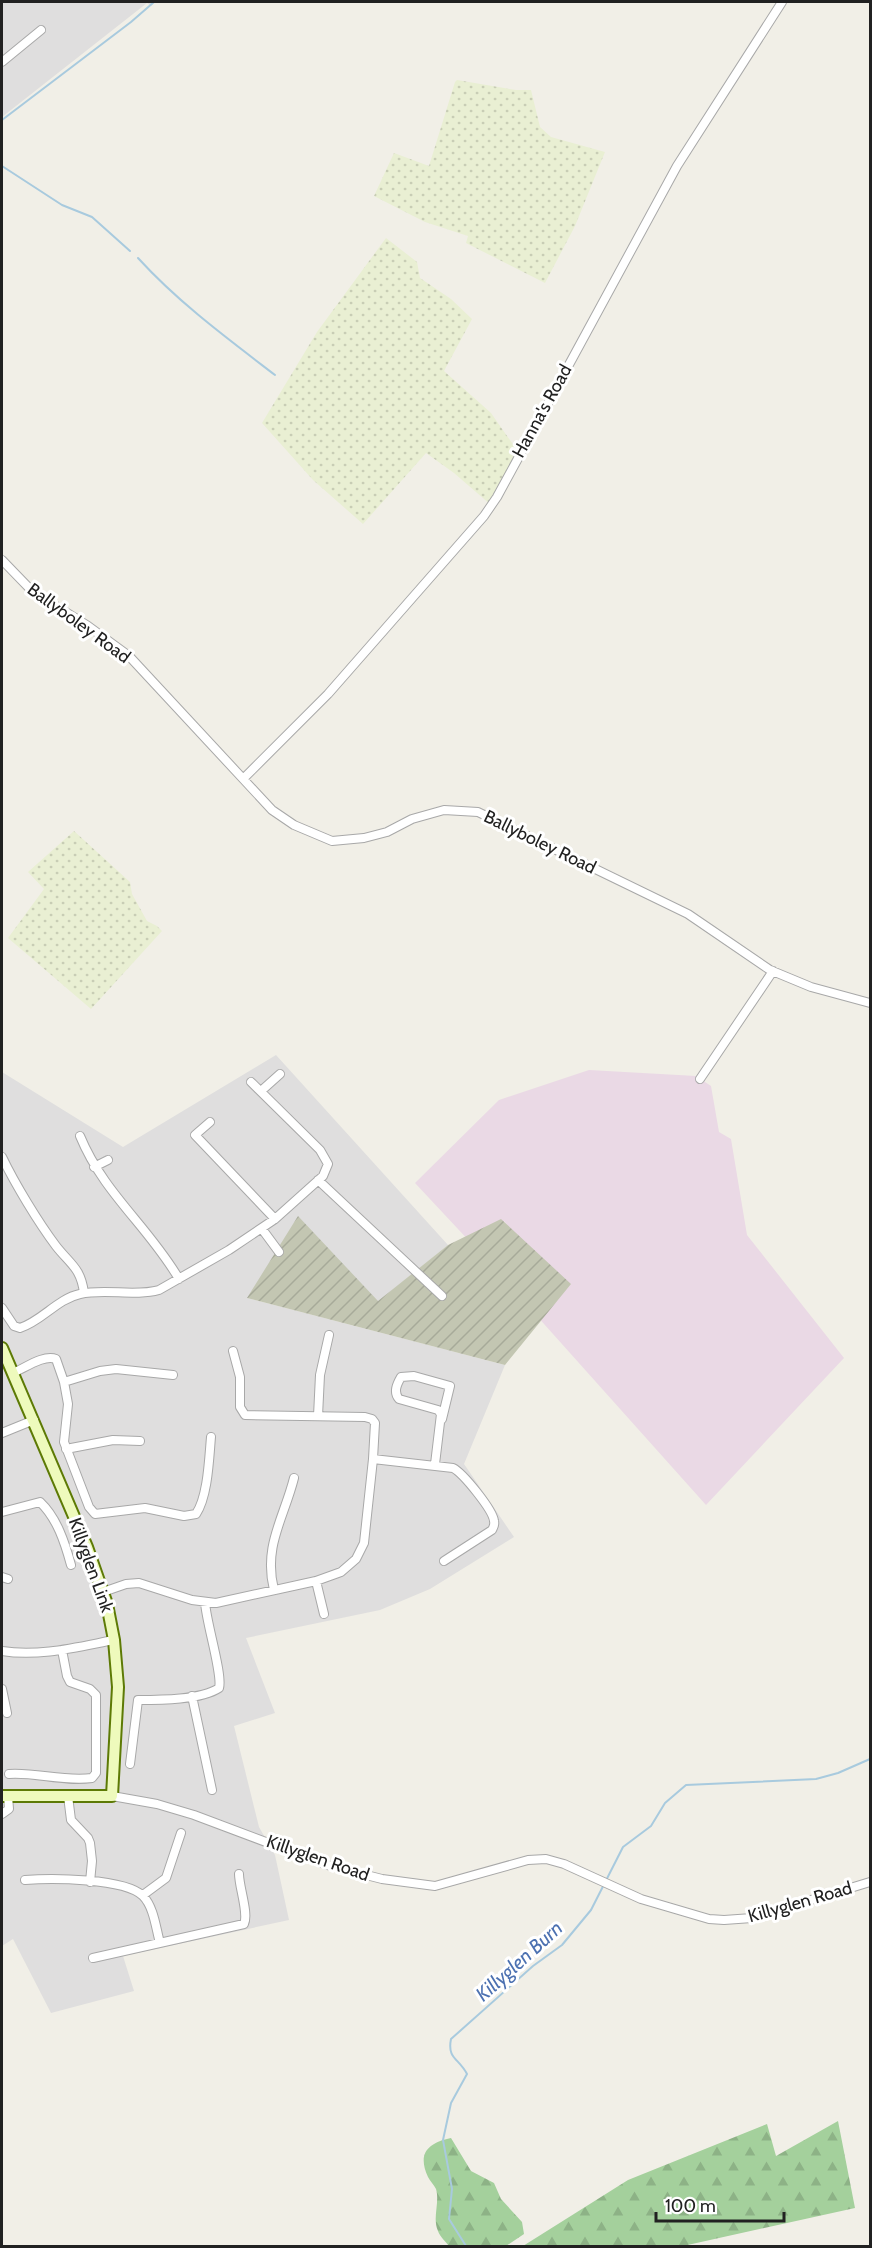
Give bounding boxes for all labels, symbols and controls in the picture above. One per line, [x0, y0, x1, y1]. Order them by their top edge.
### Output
street label: Hanna's Road [507, 361, 577, 461]
street label: Ballyboley Road [23, 578, 135, 668]
street label: Ballyboley Road [480, 805, 600, 879]
street label: Killyglen Link [64, 1515, 119, 1616]
street label: Killyglen Road [264, 1830, 372, 1886]
street label: Killyglen Road [745, 1877, 855, 1927]
water label: Killyglen Burn [471, 1916, 567, 2006]
scale bar [656, 2185, 784, 2223]
text: 100 m [665, 2195, 716, 2217]

